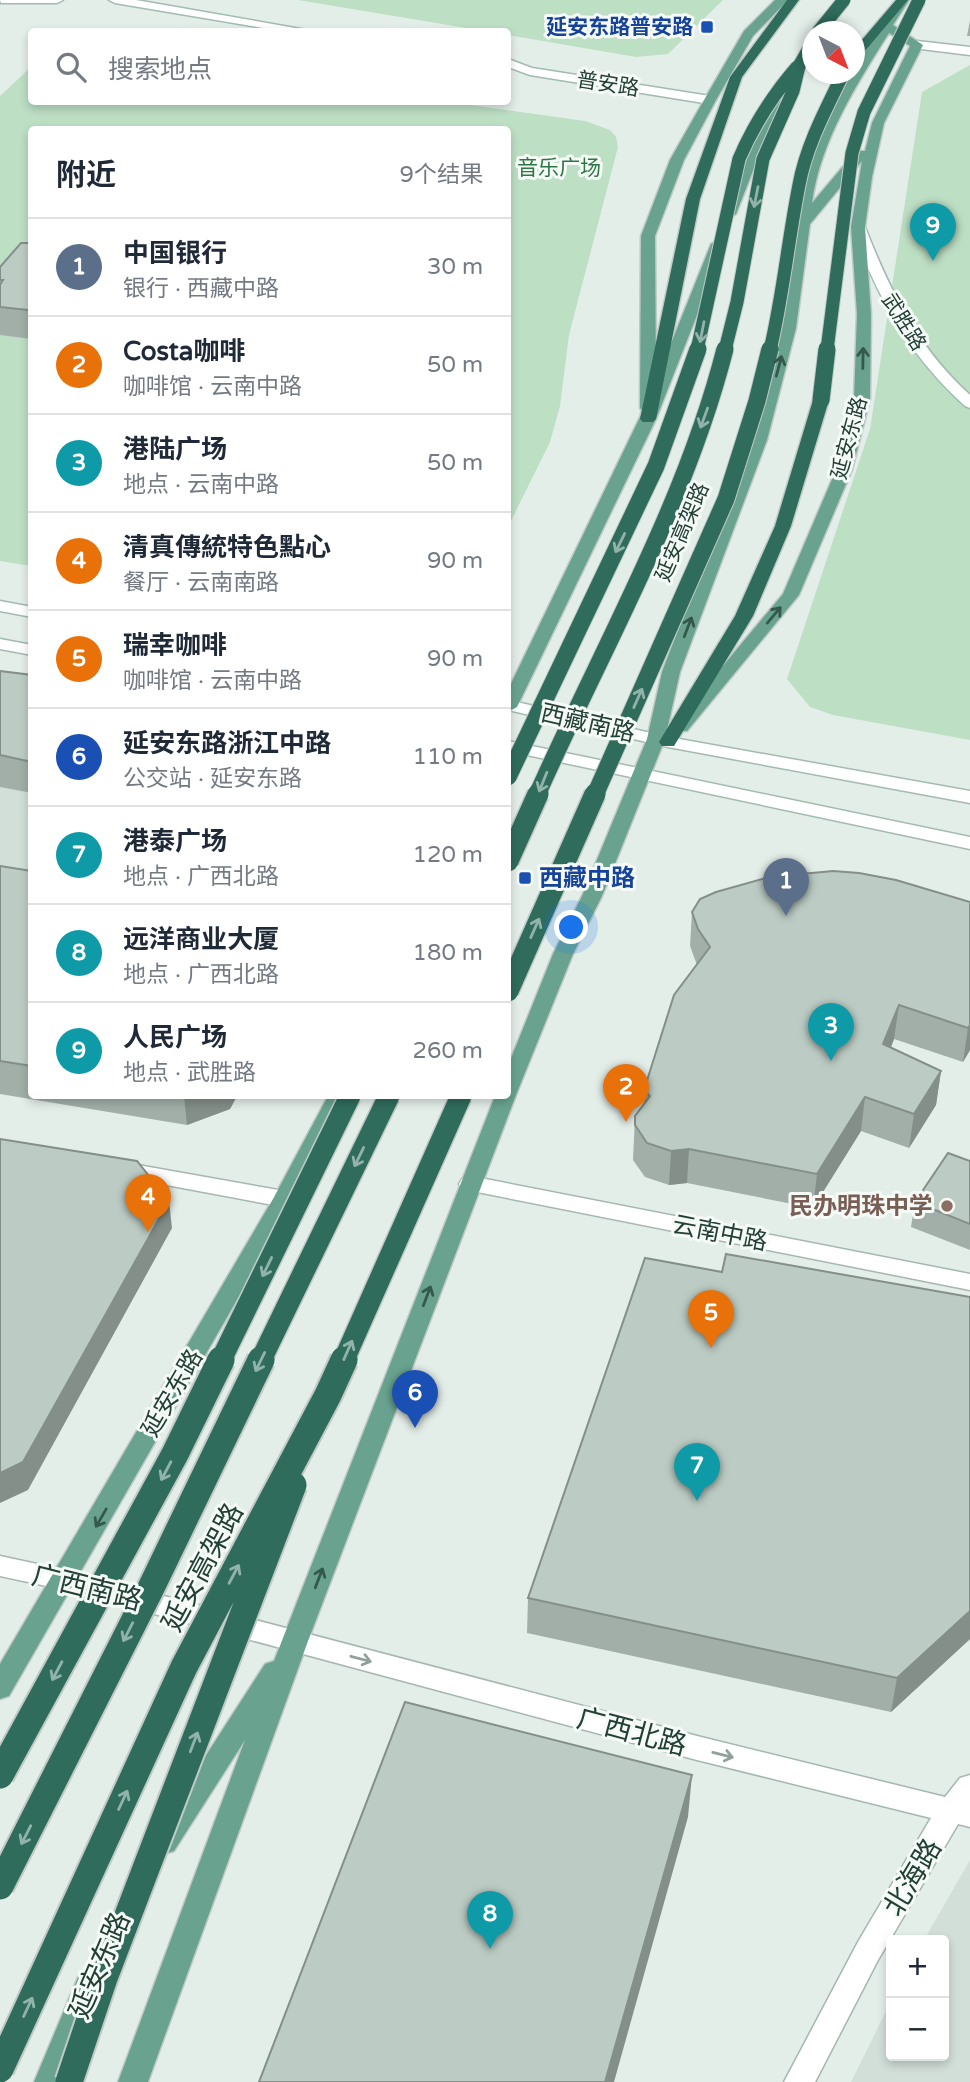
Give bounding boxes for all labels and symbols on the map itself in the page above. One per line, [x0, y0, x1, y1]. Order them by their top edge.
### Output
place label: 延安东路普安路 [546, 15, 693, 40]
marker: 延安东路普安路 [699, 19, 715, 35]
north arrow [802, 21, 865, 84]
street label: 普安路 [575, 67, 641, 102]
park label: 音乐广场 [517, 156, 601, 181]
one-way arrow [749, 185, 762, 208]
pin: 9 [910, 203, 956, 261]
street label: 武胜路 [876, 289, 931, 356]
one-way arrow [695, 320, 708, 343]
one-way arrow [856, 346, 870, 369]
one-way arrow [773, 355, 786, 378]
street label: 延安东路 [827, 394, 872, 482]
one-way arrow [697, 406, 709, 428]
street label: 延安高架路 [650, 479, 714, 585]
one-way arrow [612, 532, 626, 553]
one-way arrow [766, 606, 782, 624]
one-way arrow [683, 616, 696, 638]
one-way arrow [632, 688, 645, 709]
street label: 西藏南路 [538, 699, 638, 748]
one-way arrow [535, 771, 548, 793]
pin: 1 [763, 858, 809, 916]
place label: 西藏中路 [539, 864, 635, 893]
marker: 西藏中路 [517, 870, 533, 886]
your location [554, 910, 588, 944]
one-way arrow [529, 918, 542, 939]
pin: 3 [808, 1003, 854, 1061]
pin: 2 [603, 1064, 649, 1122]
one-way arrow [352, 1146, 366, 1167]
pin: 4 [125, 1174, 171, 1232]
place label: 民办明珠中学 [789, 1192, 933, 1221]
marker: 民办明珠中学 [939, 1198, 955, 1214]
street label: 云南中路 [670, 1210, 770, 1257]
one-way arrow [259, 1256, 273, 1277]
one-way arrow [421, 1286, 434, 1308]
pin: 5 [688, 1290, 734, 1348]
one-way arrow [342, 1339, 355, 1361]
street label: 延安东路 [136, 1344, 209, 1442]
one-way arrow [253, 1351, 267, 1372]
pin: 6 [392, 1370, 438, 1428]
pin: 7 [674, 1443, 720, 1501]
one-way arrow [159, 1460, 172, 1481]
street label: 延安高架路 [155, 1498, 251, 1637]
one-way arrow [94, 1507, 108, 1527]
street label: 广西南路 [28, 1558, 145, 1618]
one-way arrow [227, 1564, 241, 1585]
one-way arrow [314, 1567, 326, 1589]
one-way arrow [121, 1621, 135, 1642]
one-way arrow [349, 1653, 371, 1666]
one-way arrow [50, 1660, 64, 1681]
street label: 广西北路 [573, 1701, 690, 1763]
one-way arrow [189, 1732, 202, 1754]
one-way arrow [711, 1749, 734, 1762]
one-way arrow [117, 1790, 130, 1812]
one-way arrow [18, 1824, 32, 1845]
street label: 北海路 [877, 1833, 949, 1922]
pin: 8 [467, 1891, 513, 1949]
street label: 延安东路 [62, 1907, 137, 2024]
one-way arrow [22, 1997, 36, 2018]

